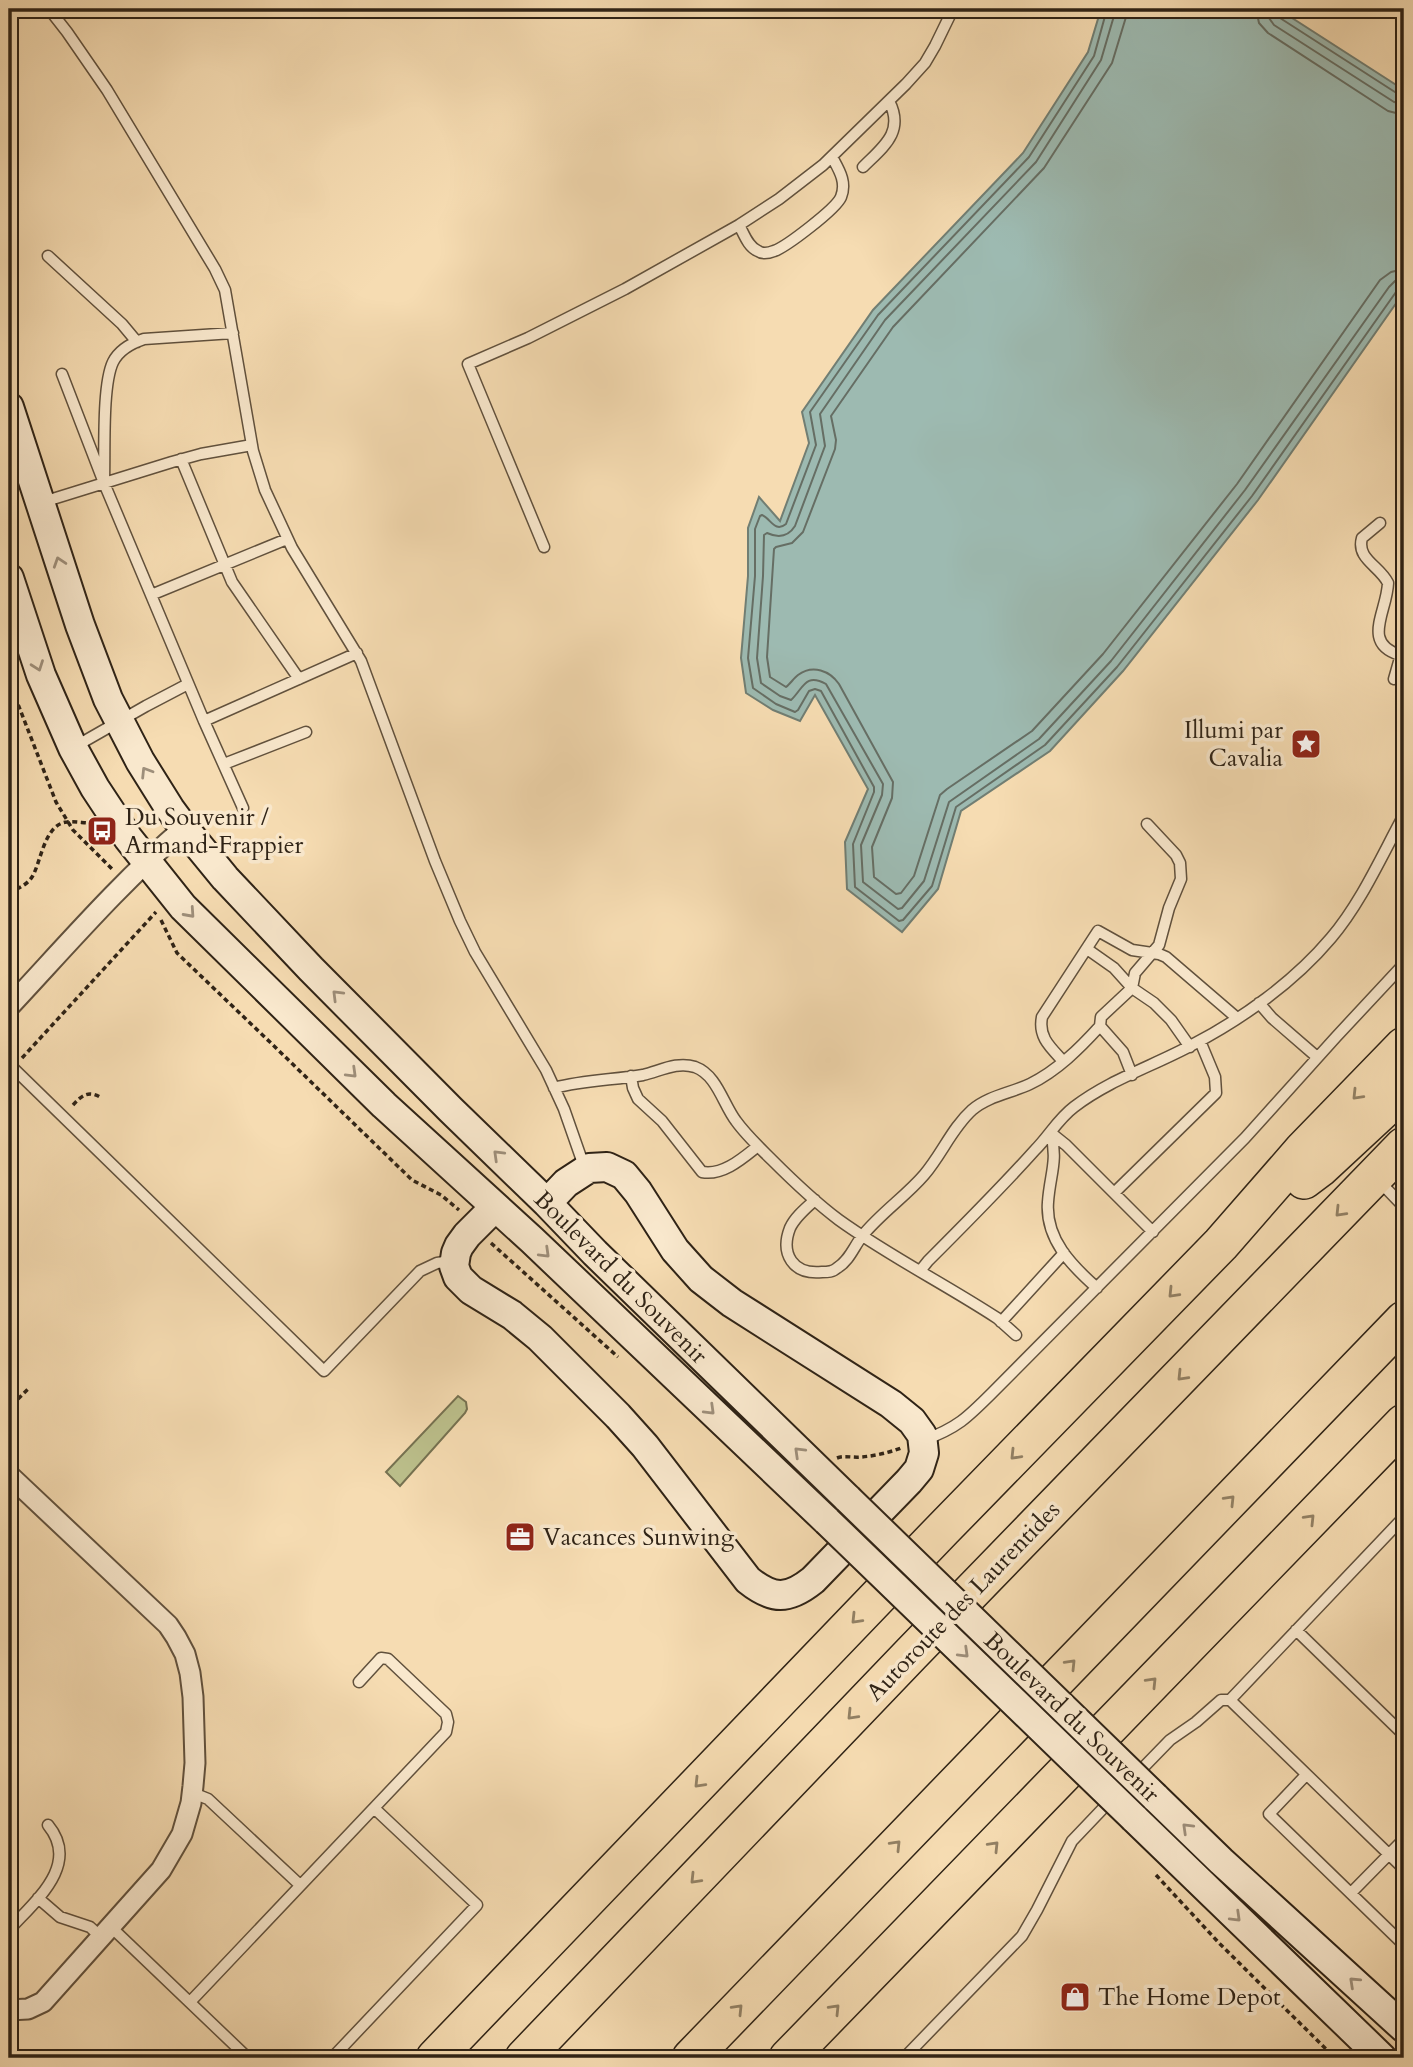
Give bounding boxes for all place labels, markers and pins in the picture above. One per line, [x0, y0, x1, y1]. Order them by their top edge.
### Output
place label: Illumi par Cavalia [1184, 714, 1284, 775]
place icon: Illumi par Cavalia [1289, 727, 1323, 761]
place label: Du Souvenir / Armand-Frappier [125, 801, 304, 862]
bus stop icon: Du Souvenir / Armand-Frappier [85, 814, 119, 848]
office icon: Vacances Sunwing [503, 1520, 537, 1554]
place label: Vacances Sunwing [543, 1521, 735, 1554]
shop icon: The Home Depot [1058, 1980, 1092, 2014]
place label: The Home Depot [1098, 1981, 1281, 2014]

